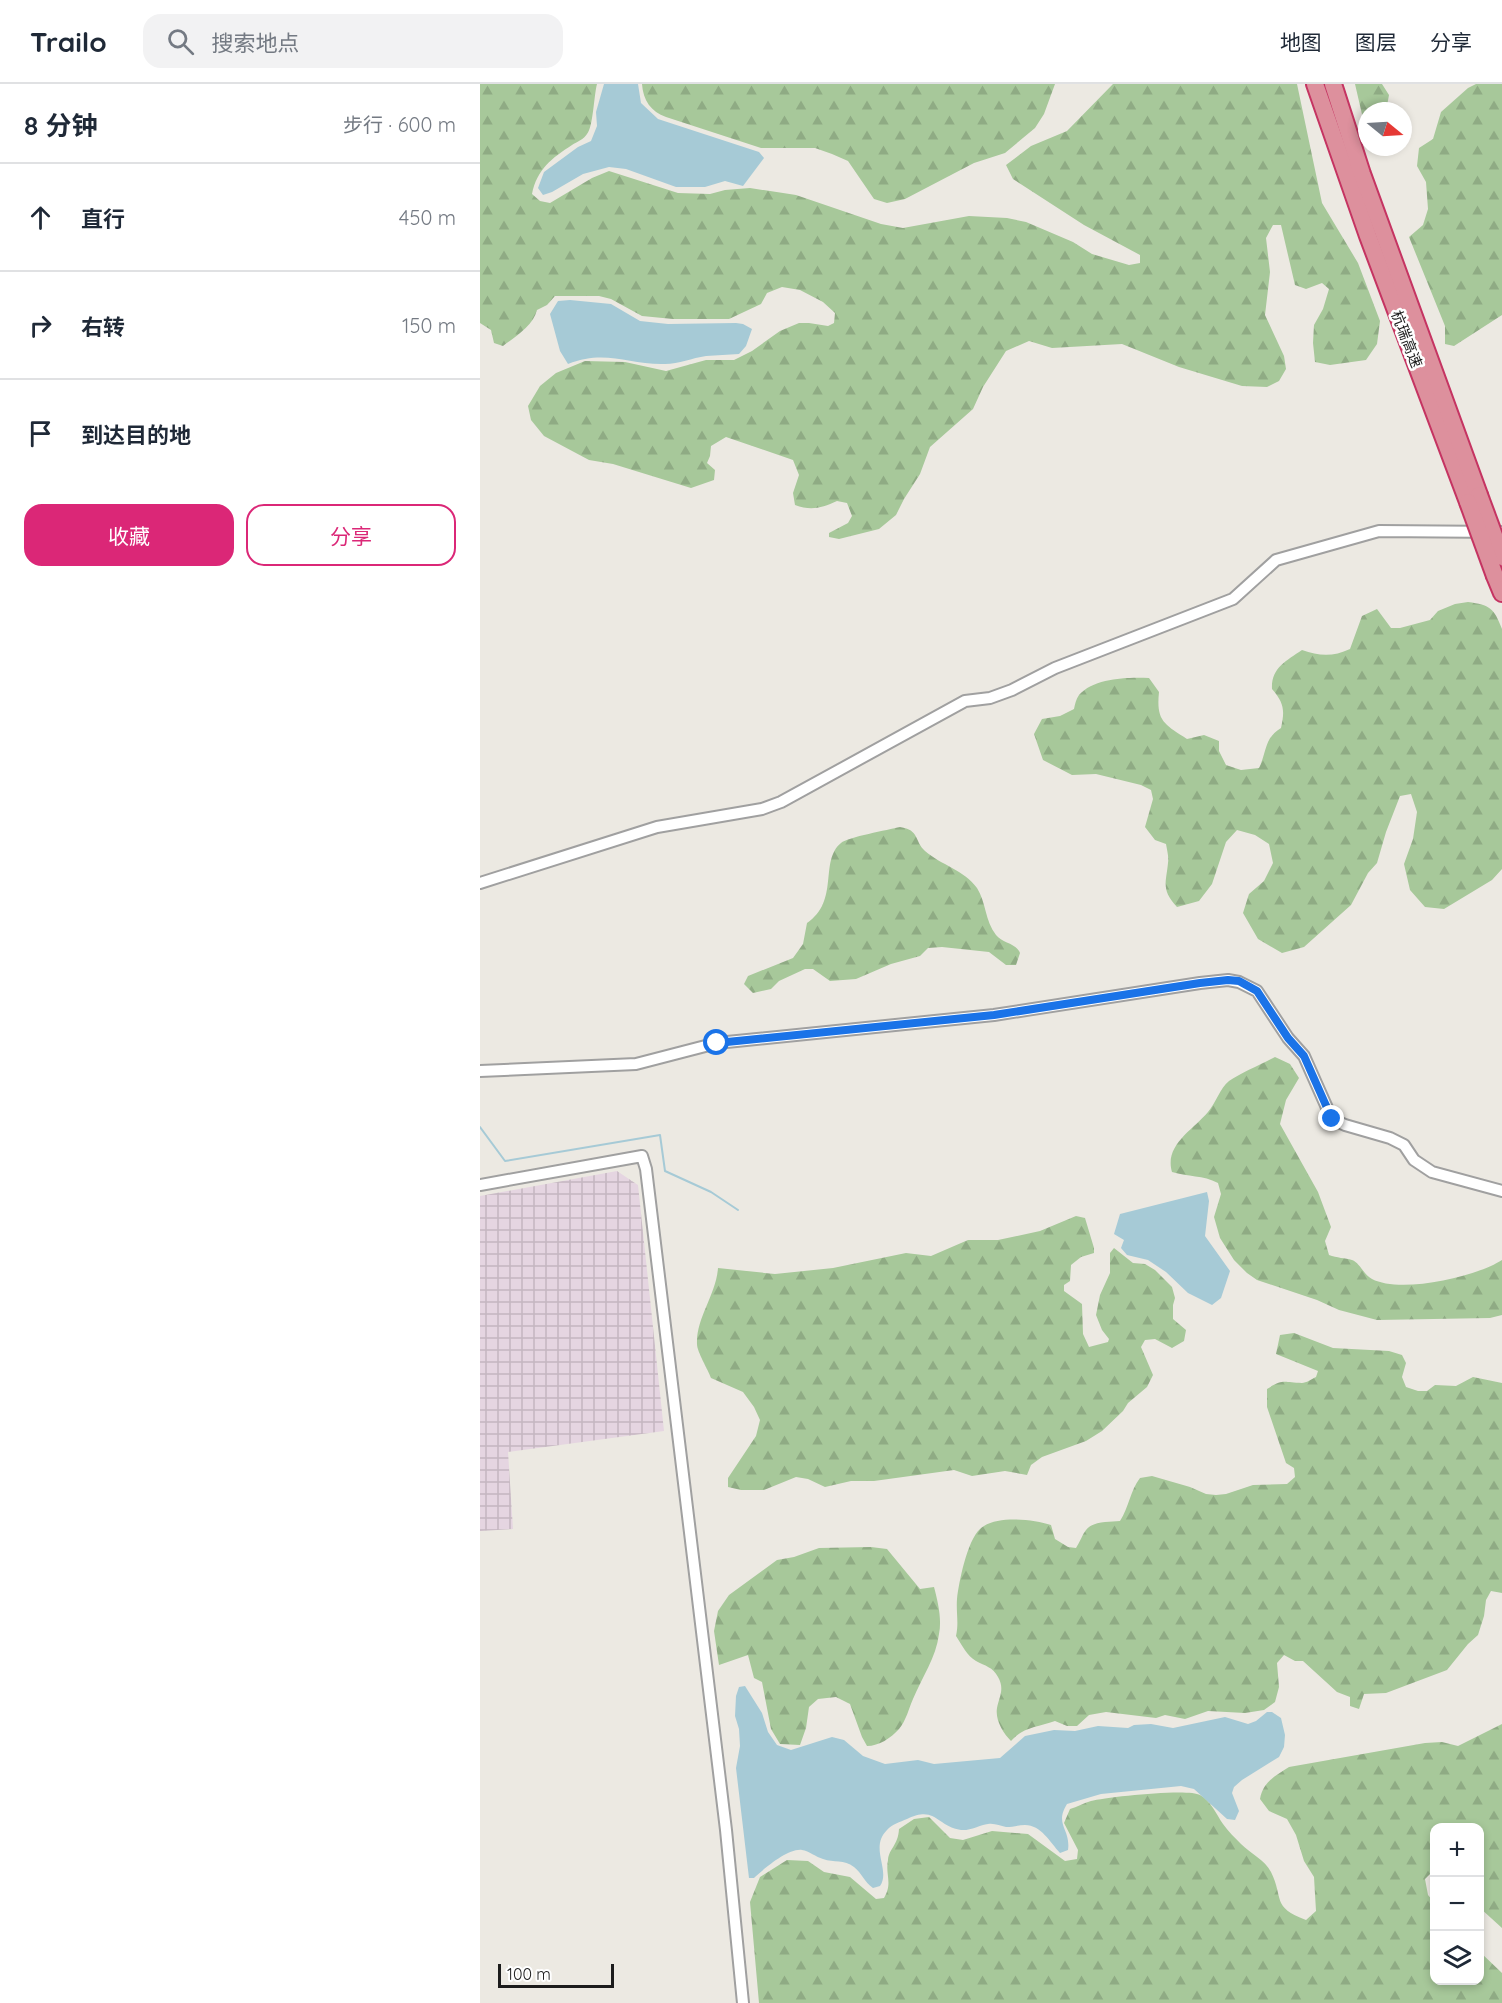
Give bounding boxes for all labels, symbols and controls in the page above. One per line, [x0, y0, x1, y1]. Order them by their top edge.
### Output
search box [143, 14, 563, 68]
text: Trailo [30, 24, 107, 59]
icon: search [164, 25, 197, 58]
text: 搜索地点 [212, 29, 300, 57]
text: 地图 [1280, 29, 1322, 55]
text: 图层 [1355, 29, 1397, 55]
text: 分享 [1430, 29, 1472, 55]
north arrow [1358, 102, 1412, 156]
text: 8 分钟 [24, 109, 98, 142]
text: 步行 · 600 m [343, 112, 456, 137]
icon: ahead [24, 201, 57, 234]
text: 直行 [81, 205, 125, 233]
text: 450 m [399, 205, 456, 230]
street label: 杭瑞高速 [1387, 308, 1427, 370]
icon: right [24, 309, 57, 342]
text: 右转 [81, 313, 125, 341]
text: 150 m [402, 313, 456, 338]
icon: arrive [24, 417, 57, 450]
text: 到达目的地 [81, 421, 191, 449]
button: 收藏 [24, 504, 234, 566]
button: 分享 [246, 504, 456, 566]
route start [703, 1029, 729, 1055]
route end [1318, 1105, 1344, 1131]
map controls [1430, 1823, 1484, 1985]
button: + [1430, 1823, 1484, 1877]
button: − [1430, 1877, 1484, 1931]
button: layers [1430, 1931, 1484, 1985]
scale bar [498, 1961, 614, 1988]
text: 100 m [507, 1964, 551, 1984]

